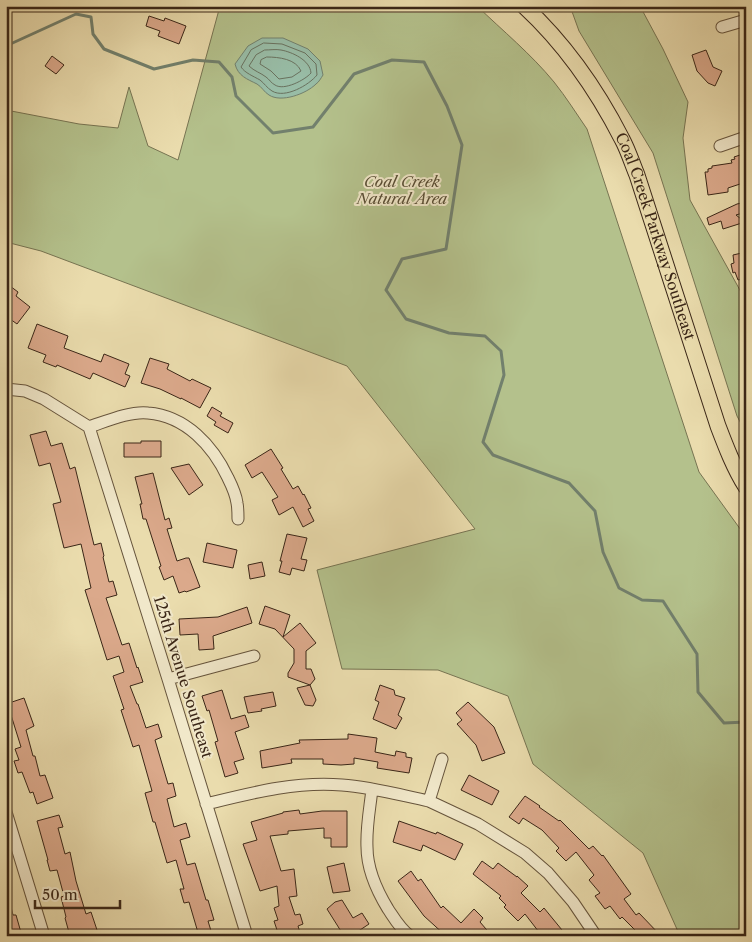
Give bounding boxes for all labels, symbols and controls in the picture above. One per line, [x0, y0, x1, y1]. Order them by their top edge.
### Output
street label: Coal Creek Parkway Southeast [611, 129, 700, 343]
park label: Coal Creek Natural Area [356, 172, 447, 208]
street label: 125th Avenue Southeast [150, 593, 217, 761]
scale bar [35, 877, 120, 909]
text: 50 m [42, 885, 78, 904]

